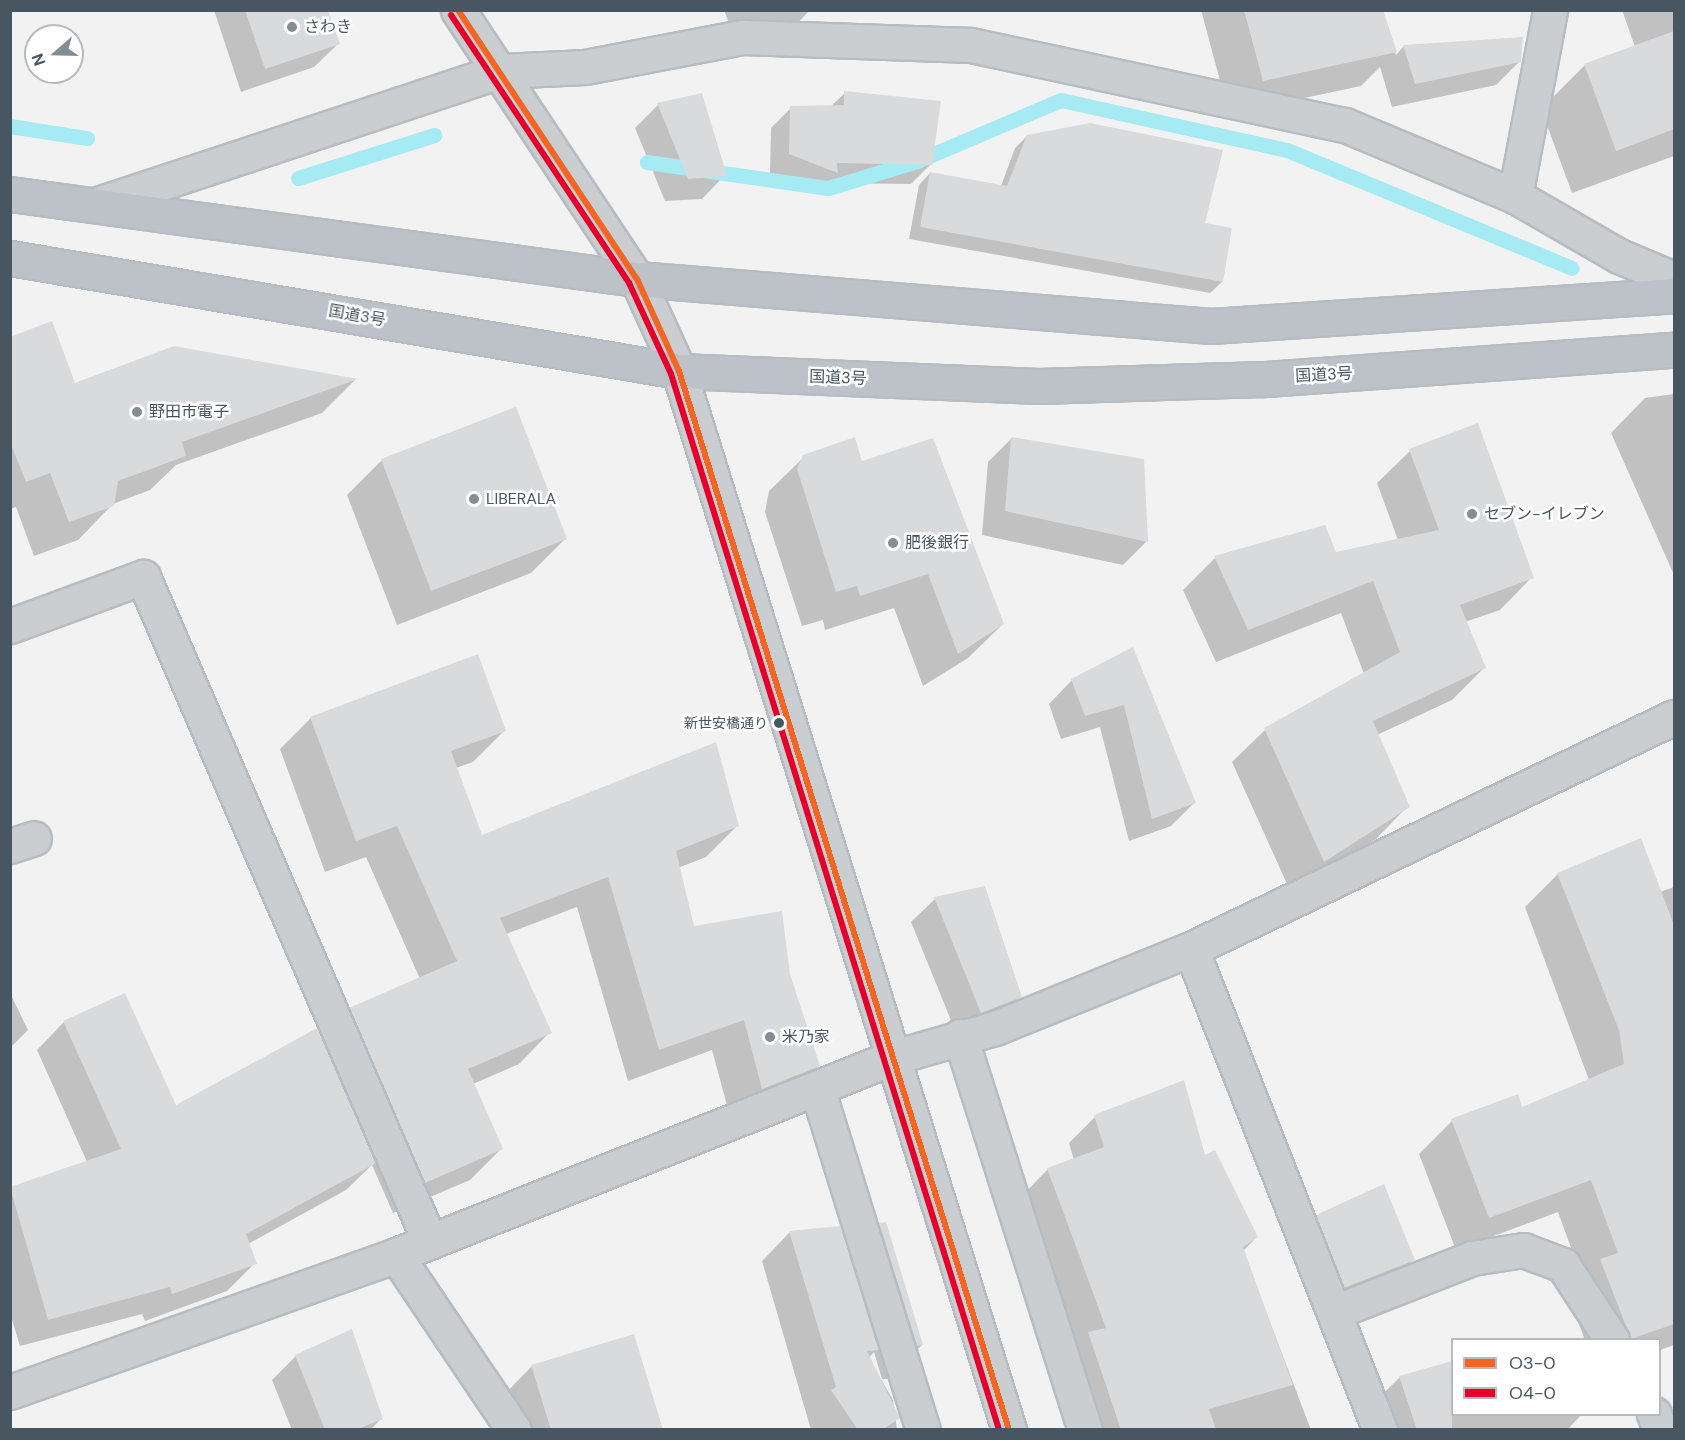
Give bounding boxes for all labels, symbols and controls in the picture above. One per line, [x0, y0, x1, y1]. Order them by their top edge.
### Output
place label: さわき [304, 17, 352, 37]
marker: さわき [285, 20, 299, 34]
north arrow [24, 24, 84, 84]
text: N [27, 51, 50, 69]
street label: 国道3号 [327, 302, 387, 330]
street label: 国道3号 [1295, 364, 1353, 386]
street label: 国道3号 [809, 367, 867, 389]
place label: 野田市電子 [149, 402, 229, 422]
marker: 野田市電子 [130, 405, 144, 419]
place label: LIBERALA [486, 489, 556, 509]
marker: LIBERALA [467, 492, 481, 506]
place label: セブン-イレブン [1484, 504, 1605, 524]
marker: セブン-イレブン [1465, 507, 1479, 521]
place label: 肥後銀行 [905, 533, 969, 553]
marker: 肥後銀行 [886, 536, 900, 550]
place label: 新世安橋通り [684, 715, 768, 731]
marker: 新世安橋通り [773, 717, 785, 729]
place label: 米乃家 [782, 1027, 830, 1047]
marker: 米乃家 [763, 1030, 777, 1044]
legend [1451, 1338, 1661, 1416]
text: O3-0 [1509, 1351, 1556, 1375]
text: O4-0 [1509, 1381, 1556, 1405]

